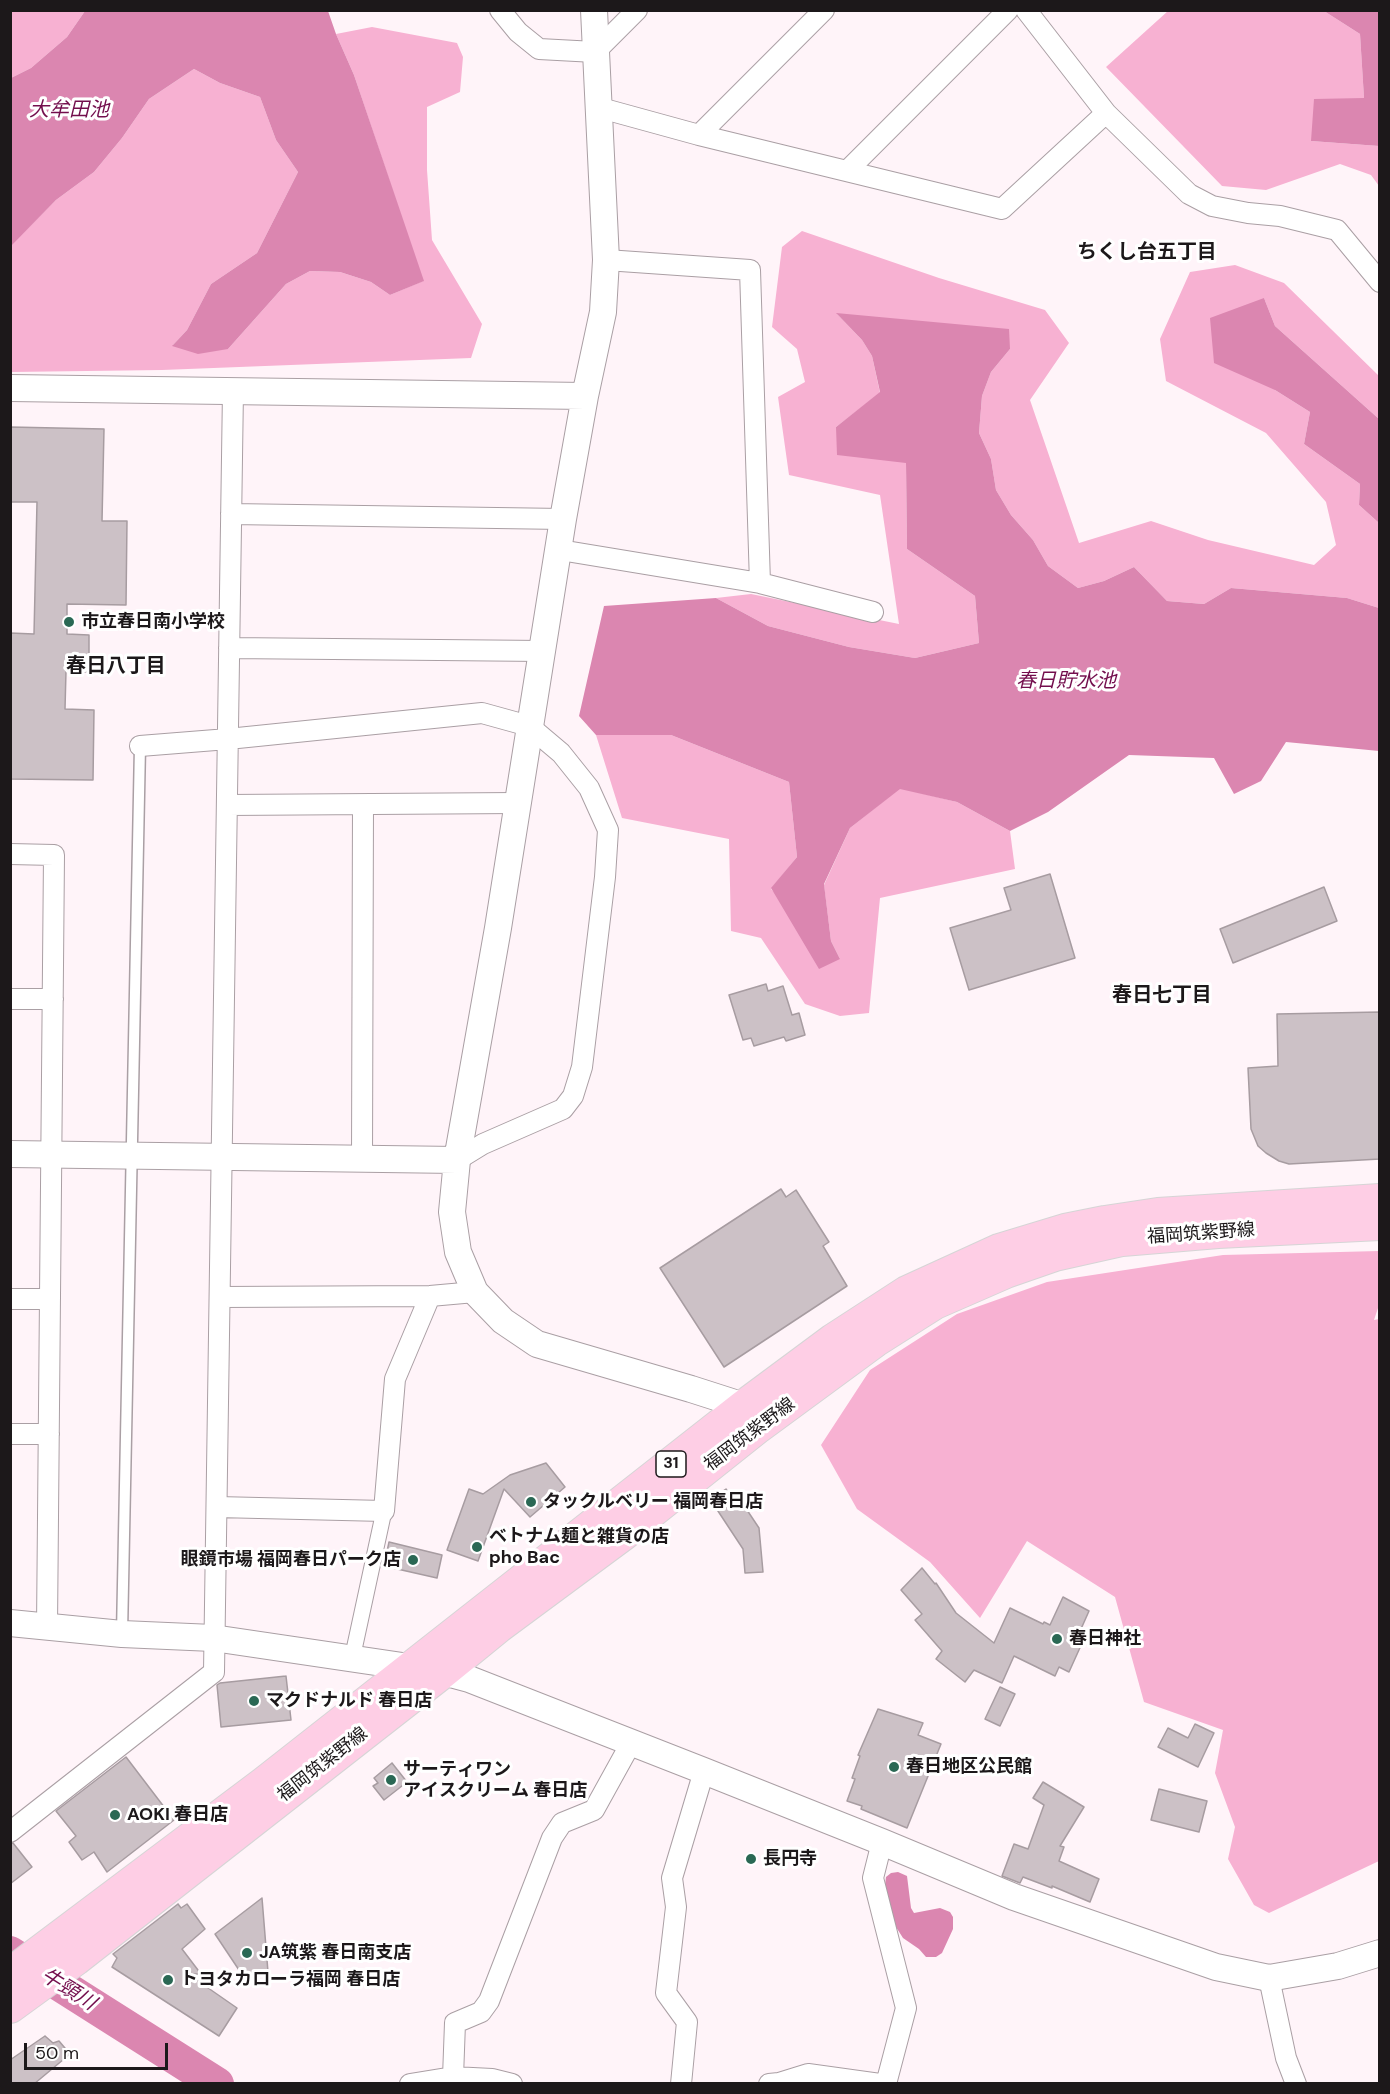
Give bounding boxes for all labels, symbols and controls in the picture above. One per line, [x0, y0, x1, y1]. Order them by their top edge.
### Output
water label: 大牟田池 [29, 99, 109, 123]
district label: ちくし台五丁目 [1077, 241, 1217, 265]
place label: 市立春日南小学校 [81, 611, 225, 633]
marker: 市立春日南小学校 [62, 615, 76, 629]
district label: 春日八丁目 [66, 655, 166, 679]
water label: 春日貯水池 [1016, 670, 1116, 694]
district label: 春日七丁目 [1112, 984, 1212, 1008]
street label: 福岡筑紫野線 [1146, 1219, 1256, 1249]
street label: 福岡筑紫野線 [700, 1394, 800, 1476]
road number: 31 [656, 1451, 686, 1477]
place label: タックルベリー 福岡春日店 [543, 1491, 763, 1513]
marker: タックルベリー 福岡春日店 [524, 1495, 538, 1509]
place label: ベトナム麺と雑貨の店 pho Bac [489, 1526, 669, 1568]
marker: ベトナム麺と雑貨の店 pho Bac [470, 1540, 484, 1554]
place label: 眼鏡市場 福岡春日パーク店 [181, 1549, 401, 1571]
marker: 眼鏡市場 福岡春日パーク店 [406, 1553, 420, 1567]
place label: 春日神社 [1069, 1628, 1141, 1650]
marker: 春日神社 [1050, 1632, 1064, 1646]
place label: マクドナルド 春日店 [266, 1690, 432, 1712]
marker: マクドナルド 春日店 [247, 1694, 261, 1708]
street label: 福岡筑紫野線 [274, 1723, 372, 1807]
place label: 春日地区公民館 [906, 1756, 1032, 1778]
place label: サーティワン アイスクリーム 春日店 [403, 1759, 587, 1802]
marker: 春日地区公民館 [887, 1760, 901, 1774]
marker: サーティワン アイスクリーム 春日店 [384, 1773, 398, 1787]
place label: AOKI 春日店 [127, 1804, 228, 1826]
marker: AOKI 春日店 [108, 1808, 122, 1822]
place label: 長円寺 [763, 1848, 817, 1870]
marker: 長円寺 [744, 1852, 758, 1866]
place label: JA筑紫 春日南支店 [259, 1942, 411, 1964]
marker: JA筑紫 春日南支店 [240, 1946, 254, 1960]
water label: 牛頸川 [36, 1964, 100, 2016]
place label: トヨタカローラ福岡 春日店 [180, 1969, 400, 1991]
marker: トヨタカローラ福岡 春日店 [161, 1973, 175, 1987]
scale bar [27, 2031, 171, 2069]
text: 50 m [35, 2041, 79, 2065]

